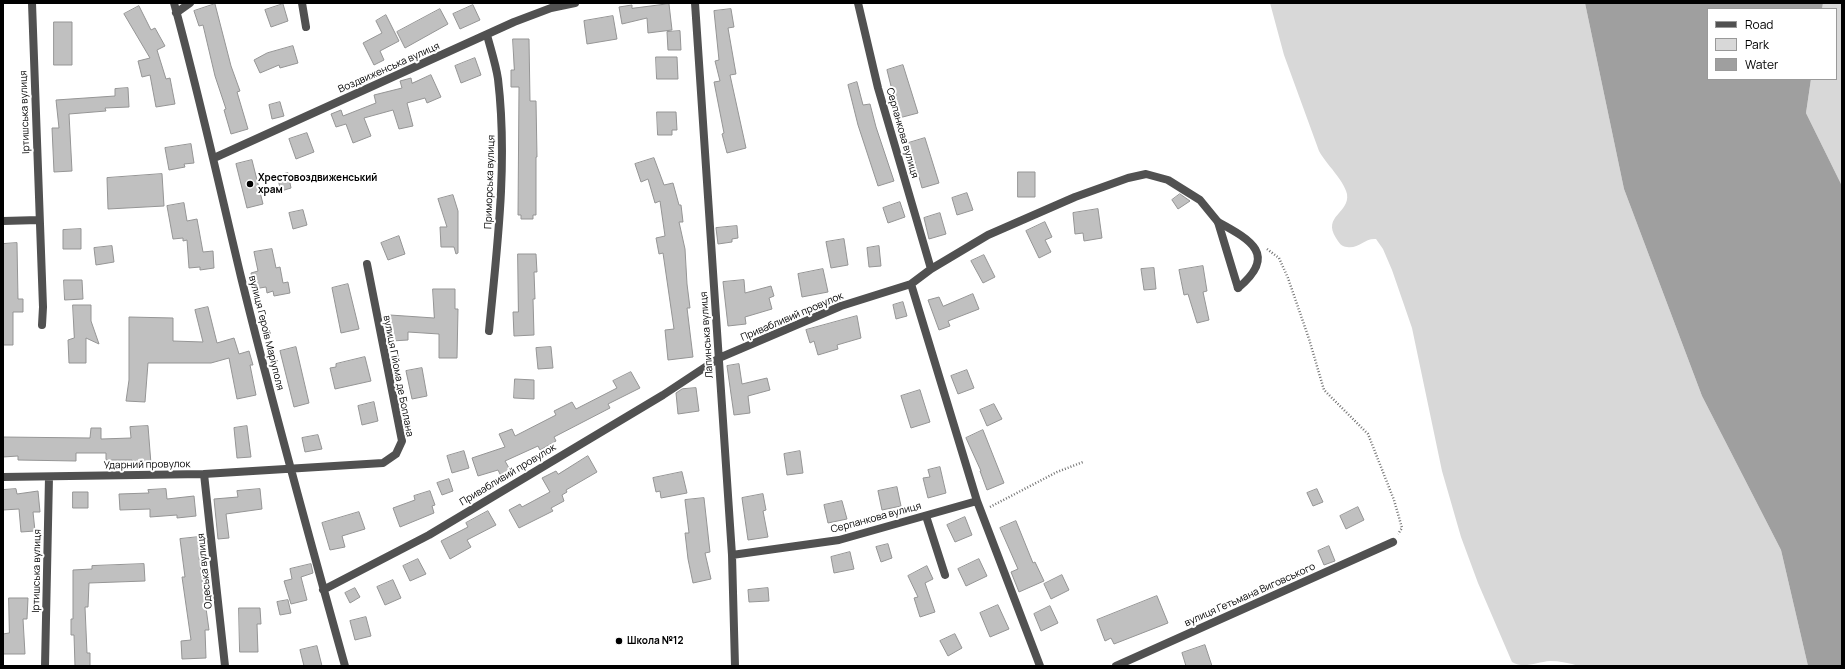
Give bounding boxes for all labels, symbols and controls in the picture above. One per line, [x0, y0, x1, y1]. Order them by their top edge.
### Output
legend [1707, 8, 1837, 80]
text: Road [1745, 16, 1773, 33]
text: Park [1745, 36, 1769, 53]
street label: Воздвиженська вулиця [337, 40, 441, 96]
text: Water [1745, 56, 1778, 73]
street label: Іртишська вулиця [18, 70, 32, 154]
street label: Серпанкова вулиця [883, 86, 921, 180]
street label: Приморська вулиця [482, 135, 498, 229]
place label: Хрестовоздвиженський храм [258, 172, 377, 196]
marker: Хрестовоздвиженський храм [245, 179, 255, 189]
street label: вулиця Героїв Маріуполя [246, 274, 286, 392]
street label: Привабливий провулок [739, 290, 845, 344]
street label: Лапинська вулиця [698, 291, 716, 379]
street label: вулиця Гійома де Боплана [380, 314, 416, 438]
street label: Привабливий провулок [458, 442, 558, 508]
street label: Ударний провулок [104, 458, 190, 472]
street label: Серпанкова вулиця [829, 500, 923, 536]
street label: Іртишська вулиця [30, 529, 44, 613]
street label: Одеська вулиця [195, 533, 215, 609]
street label: вулиця Гетьмана Виговського [1183, 561, 1317, 629]
place label: Школа №12 [627, 635, 683, 647]
marker: Школа №12 [614, 636, 624, 646]

